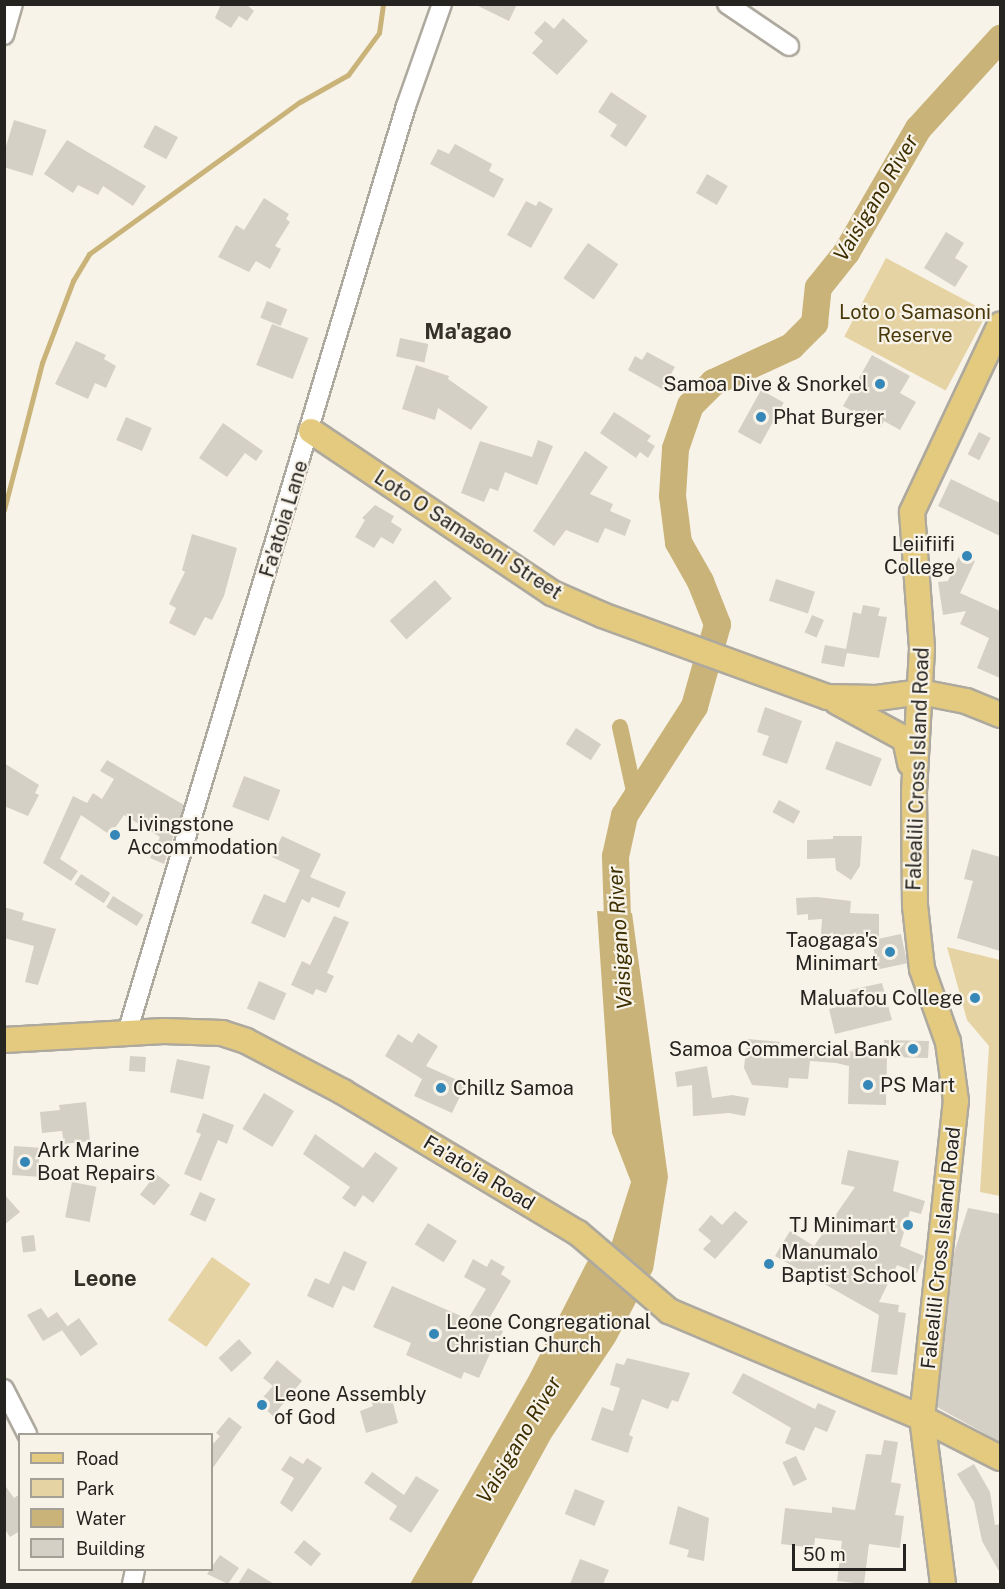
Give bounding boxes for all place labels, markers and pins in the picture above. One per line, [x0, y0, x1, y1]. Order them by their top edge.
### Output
place label: Samoa Dive & Snorkel [663, 372, 868, 396]
marker: Samoa Dive & Snorkel [873, 377, 887, 391]
place label: Phat Burger [773, 405, 884, 429]
marker: Phat Burger [754, 410, 768, 424]
place label: Leiifiifi College [884, 532, 955, 579]
marker: Leiifiifi College [960, 549, 974, 563]
place label: Livingstone Accommodation [127, 812, 278, 859]
marker: Livingstone Accommodation [108, 828, 122, 842]
place label: Taogaga's Minimart [786, 928, 878, 975]
marker: Taogaga's Minimart [883, 945, 897, 959]
place label: Maluafou College [800, 986, 963, 1010]
marker: Maluafou College [968, 991, 982, 1005]
place label: Samoa Commercial Bank [669, 1037, 901, 1061]
marker: Samoa Commercial Bank [906, 1042, 920, 1056]
place label: PS Mart [880, 1073, 955, 1097]
place label: Chillz Samoa [453, 1076, 574, 1100]
marker: PS Mart [861, 1078, 875, 1092]
marker: Chillz Samoa [434, 1081, 448, 1095]
place label: Ark Marine Boat Repairs [37, 1138, 155, 1185]
marker: Ark Marine Boat Repairs [18, 1155, 32, 1169]
place label: TJ Minimart [789, 1213, 896, 1237]
marker: TJ Minimart [901, 1218, 915, 1232]
place label: Manumalo Baptist School [781, 1240, 917, 1287]
marker: Manumalo Baptist School [762, 1257, 776, 1271]
place label: Leone Congregational Christian Church [446, 1310, 651, 1357]
marker: Leone Congregational Christian Church [427, 1327, 441, 1341]
place label: Leone Assembly of God [274, 1382, 427, 1429]
marker: Leone Assembly of God [255, 1398, 269, 1412]

